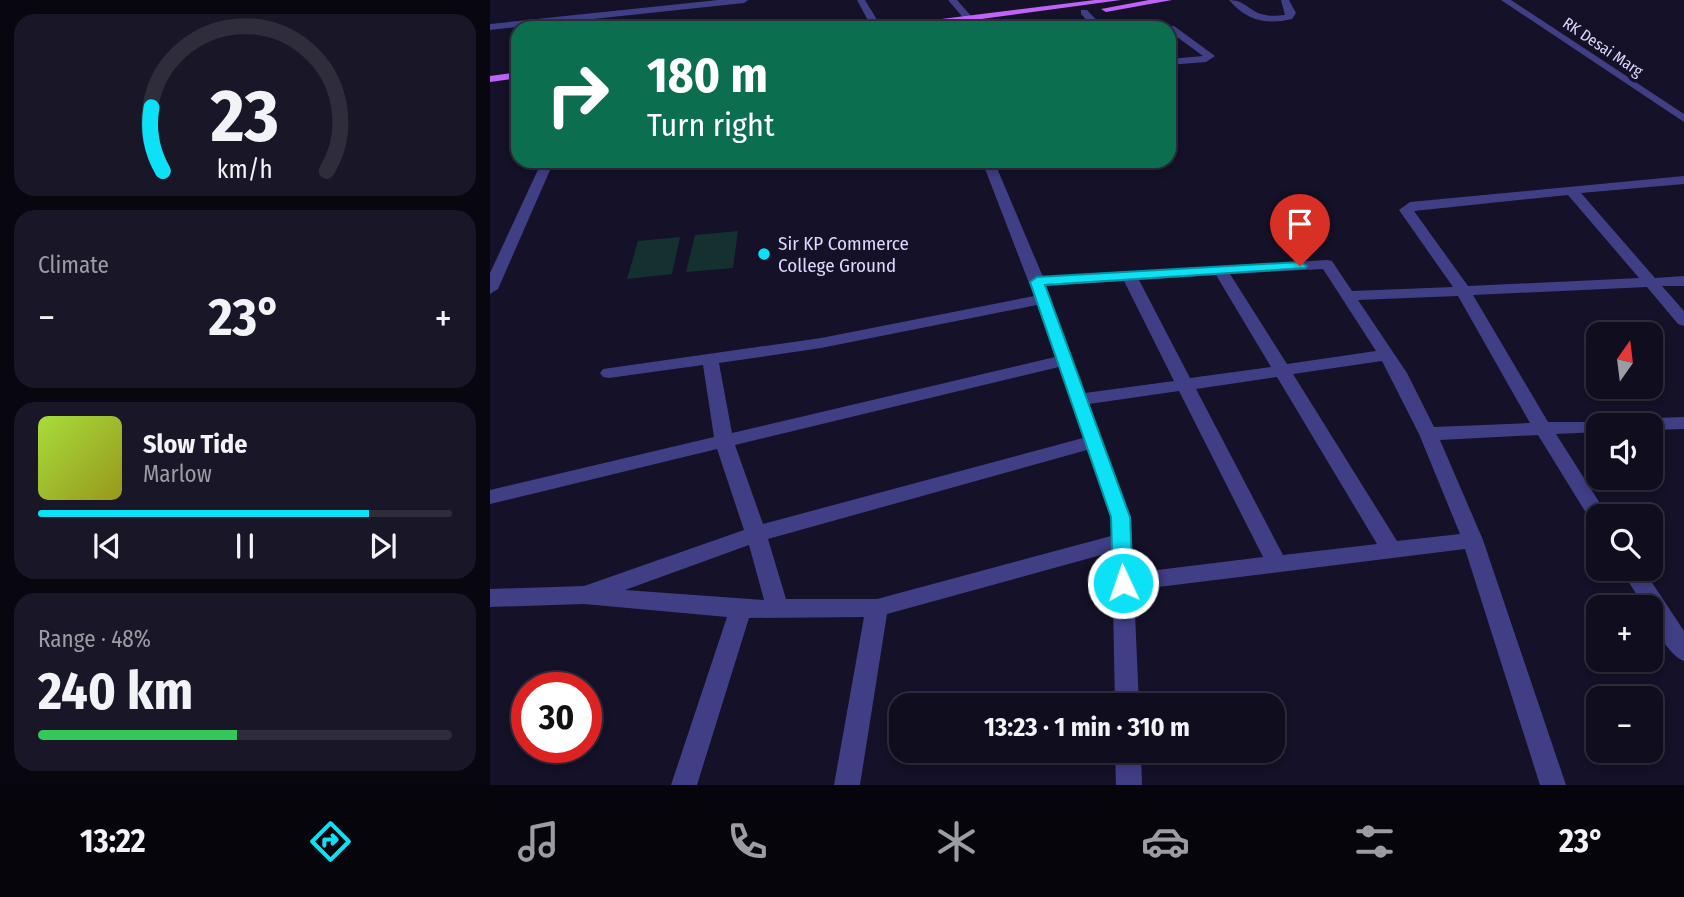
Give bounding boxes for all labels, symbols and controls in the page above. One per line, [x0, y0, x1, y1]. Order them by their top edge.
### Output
street label: RK Desai Marg [1559, 13, 1647, 81]
text: 180 m [647, 46, 768, 105]
icon: right [532, 49, 623, 140]
text: 23 [210, 73, 279, 160]
text: Turn right [647, 106, 774, 144]
text: km/h [217, 155, 273, 185]
pin [1270, 194, 1330, 266]
icon: arrive [1281, 205, 1319, 243]
place label: Sir KP Commerce College Ground [778, 232, 909, 277]
marker: Sir KP Commerce College Ground [756, 246, 772, 262]
text: Climate [38, 251, 109, 279]
text: 23° [208, 286, 281, 349]
text: − [38, 295, 55, 341]
text: + [435, 295, 452, 341]
north arrow [1586, 322, 1662, 399]
map controls [1586, 322, 1663, 763]
button: sound [1586, 413, 1663, 490]
text: Slow Tide [143, 429, 247, 460]
text: Marlow [143, 460, 212, 488]
button: search [1586, 504, 1663, 581]
icon: previous [88, 527, 126, 565]
icon: pause [226, 527, 264, 565]
icon: next [364, 527, 402, 565]
position arrow [1086, 546, 1160, 620]
button: + [1586, 595, 1663, 672]
text: Range · 48% [38, 625, 151, 653]
text: 240 km [38, 660, 193, 723]
speed limit sign: 30 [511, 672, 602, 763]
button: − [1586, 686, 1663, 763]
text: 13:23 · 1 min · 310 m [984, 712, 1190, 743]
icon: directions [306, 817, 355, 866]
icon: music [514, 817, 563, 866]
icon: phone [723, 817, 772, 866]
icon: climate [932, 817, 981, 866]
icon: car [1141, 817, 1190, 866]
icon: filters [1350, 817, 1399, 866]
text: 13:22 [80, 822, 146, 860]
text: 23° [1559, 822, 1604, 860]

